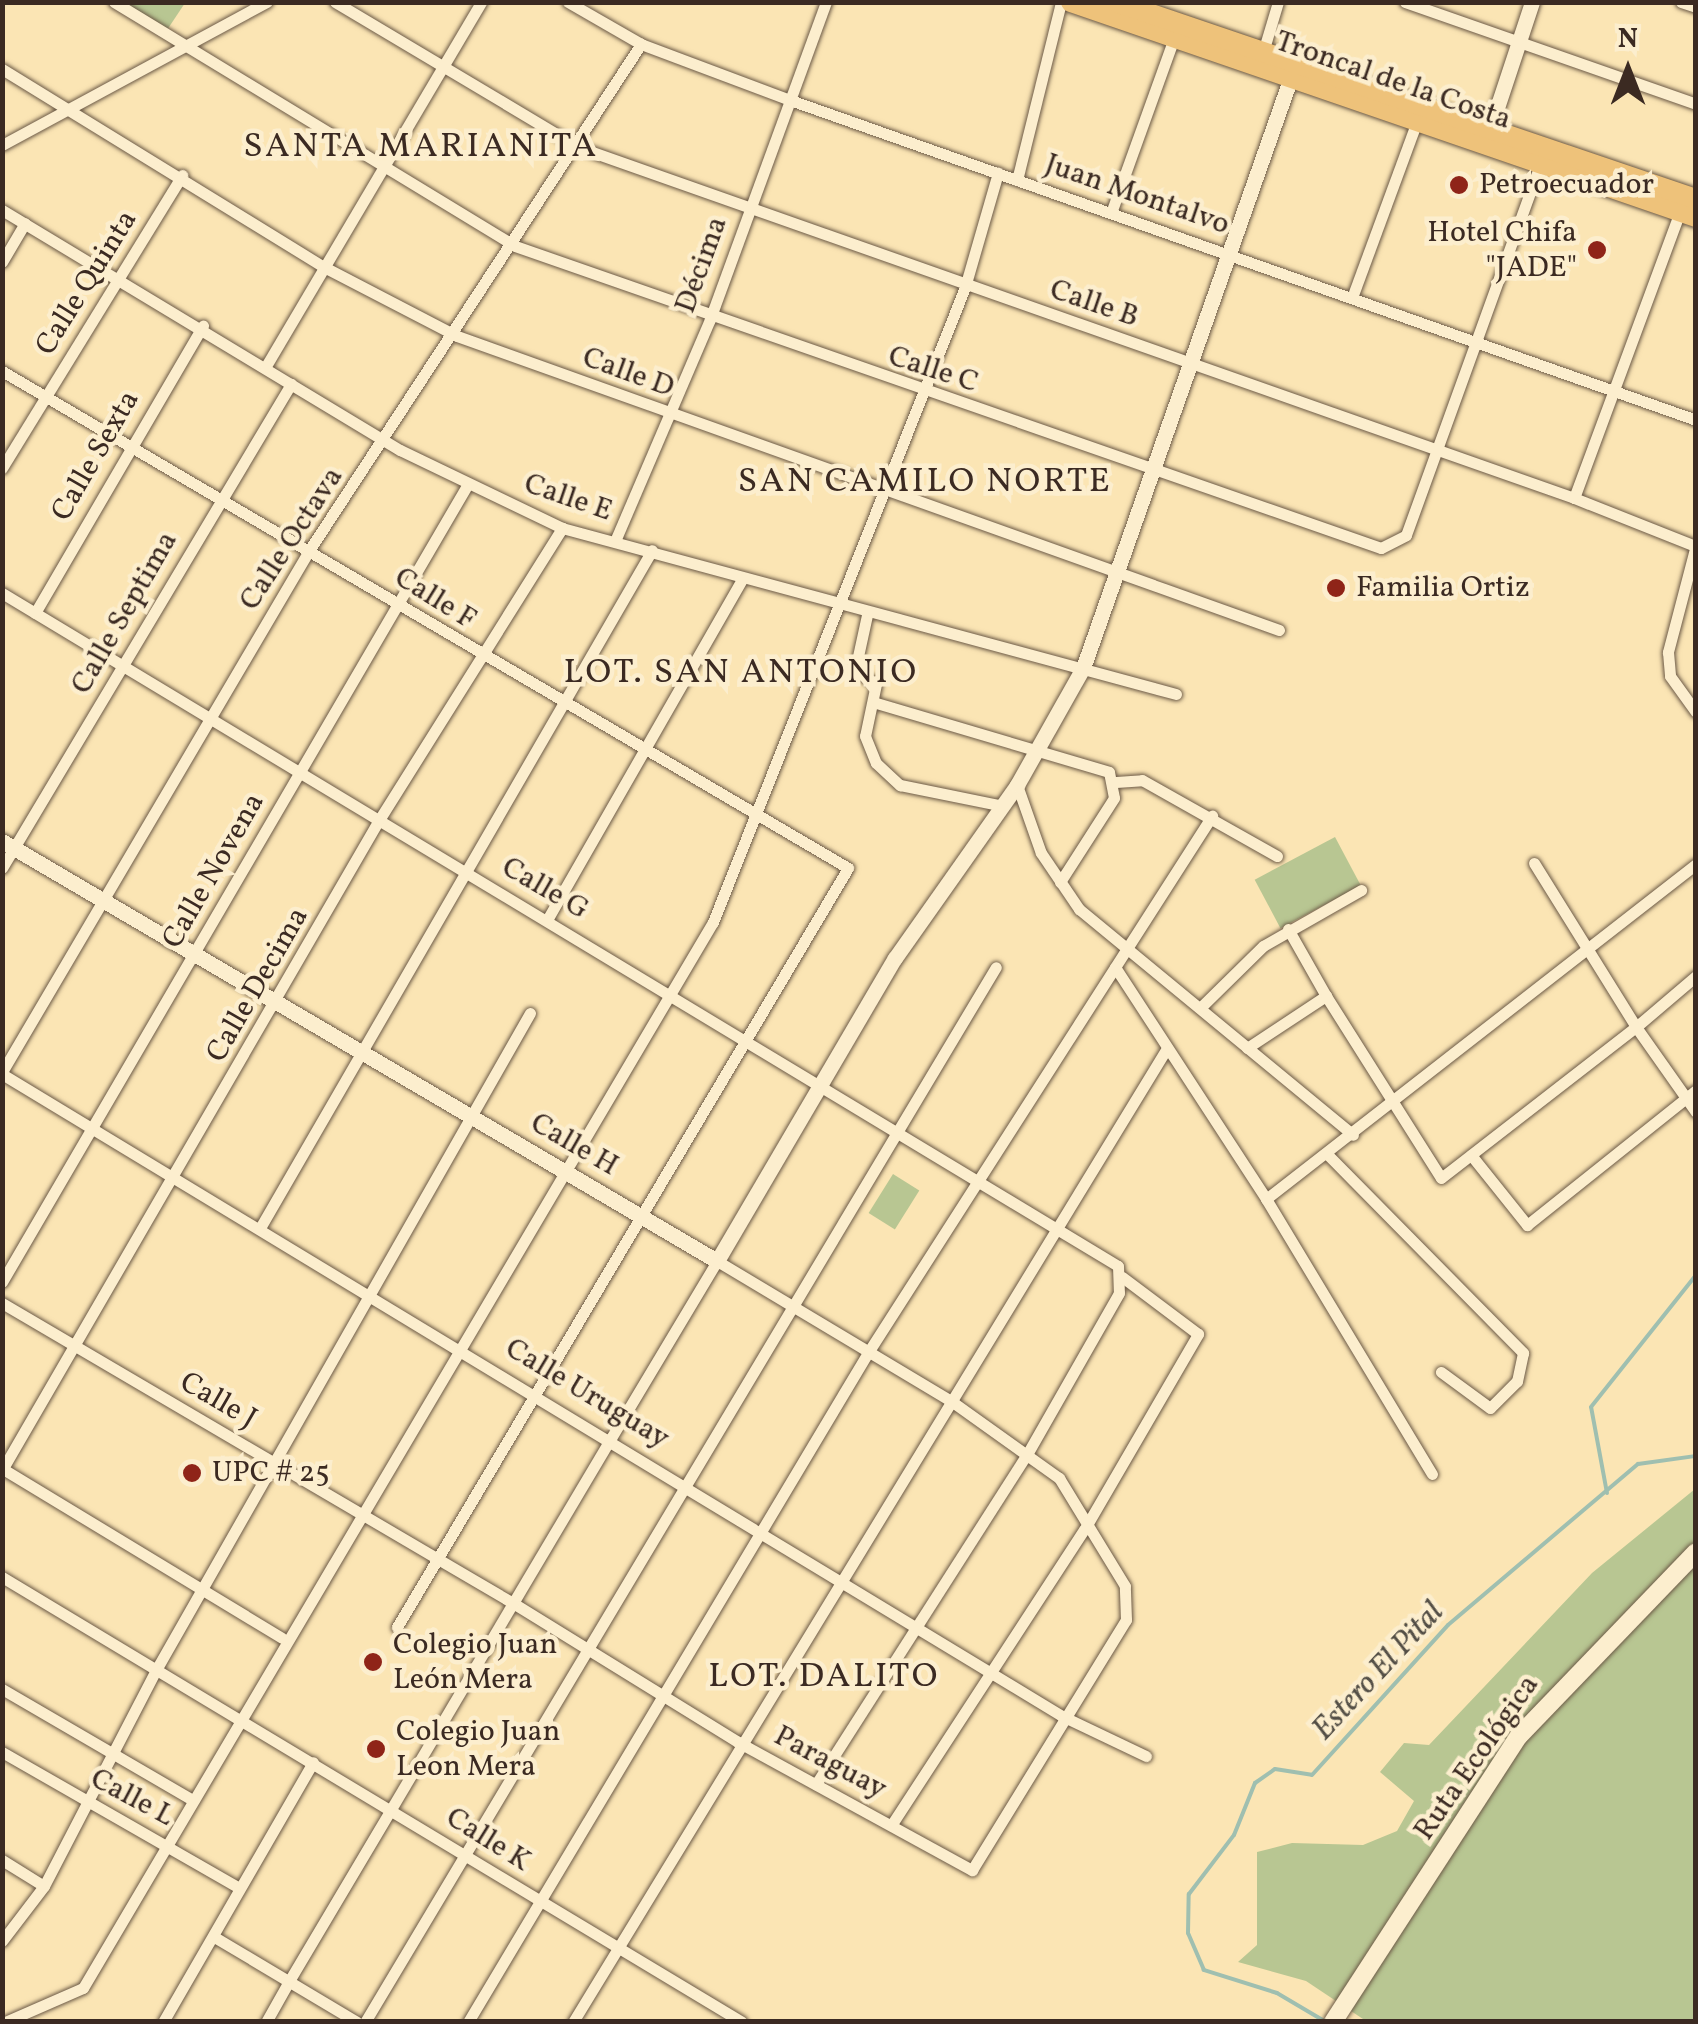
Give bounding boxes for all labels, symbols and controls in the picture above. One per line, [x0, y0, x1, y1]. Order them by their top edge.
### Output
north arrow [1578, 20, 1678, 120]
text: N [1618, 20, 1638, 59]
street label: Troncal de la Costa [1270, 24, 1516, 138]
district label: SANTA MARIANITA [243, 126, 599, 168]
street label: Juan Montalvo [1040, 147, 1234, 243]
place label: Petroecuador [1479, 167, 1654, 203]
marker: Petroecuador [1448, 174, 1470, 196]
street label: Calle Quinta [28, 204, 146, 362]
street label: Décima [668, 212, 736, 318]
place label: Hotel Chifa "JADE" [1427, 215, 1577, 286]
marker: Hotel Chifa "JADE" [1586, 239, 1608, 261]
street label: Calle B [1045, 272, 1143, 336]
street label: Calle C [884, 339, 982, 401]
street label: Calle D [577, 340, 679, 406]
street label: Calle Sexta [44, 384, 148, 528]
street label: Calle Octava [232, 461, 352, 617]
district label: SAN CAMILO NORTE [738, 461, 1112, 503]
street label: Calle E [519, 466, 617, 530]
street label: Calle Septima [64, 525, 186, 701]
street label: Calle F [388, 560, 482, 638]
place label: Familia Ortiz [1356, 570, 1530, 606]
marker: Familia Ortiz [1325, 577, 1347, 599]
district label: LOT. SAN ANTONIO [563, 652, 919, 694]
street label: Calle Novena [155, 787, 273, 955]
street label: Calle G [495, 850, 595, 928]
street label: Calle Decima [199, 901, 317, 1069]
street label: Calle H [524, 1106, 624, 1184]
street label: Calle Uruguay [498, 1331, 676, 1457]
street label: Calle J [173, 1365, 263, 1437]
place label: UPC # 25 [212, 1455, 330, 1491]
marker: UPC # 25 [181, 1462, 203, 1484]
water label: Estero El Pital [1305, 1595, 1453, 1749]
place label: Colegio Juan León Mera [393, 1627, 557, 1698]
marker: Colegio Juan León Mera [362, 1651, 384, 1673]
district label: LOT. DALITO [708, 1656, 940, 1698]
street label: Ruta Ecológica [1407, 1668, 1547, 1848]
place label: Colegio Juan Leon Mera [396, 1714, 560, 1784]
street label: Paraguay [768, 1718, 892, 1808]
marker: Colegio Juan Leon Mera [365, 1738, 387, 1760]
street label: Calle L [84, 1761, 180, 1835]
street label: Calle K [439, 1800, 537, 1880]

